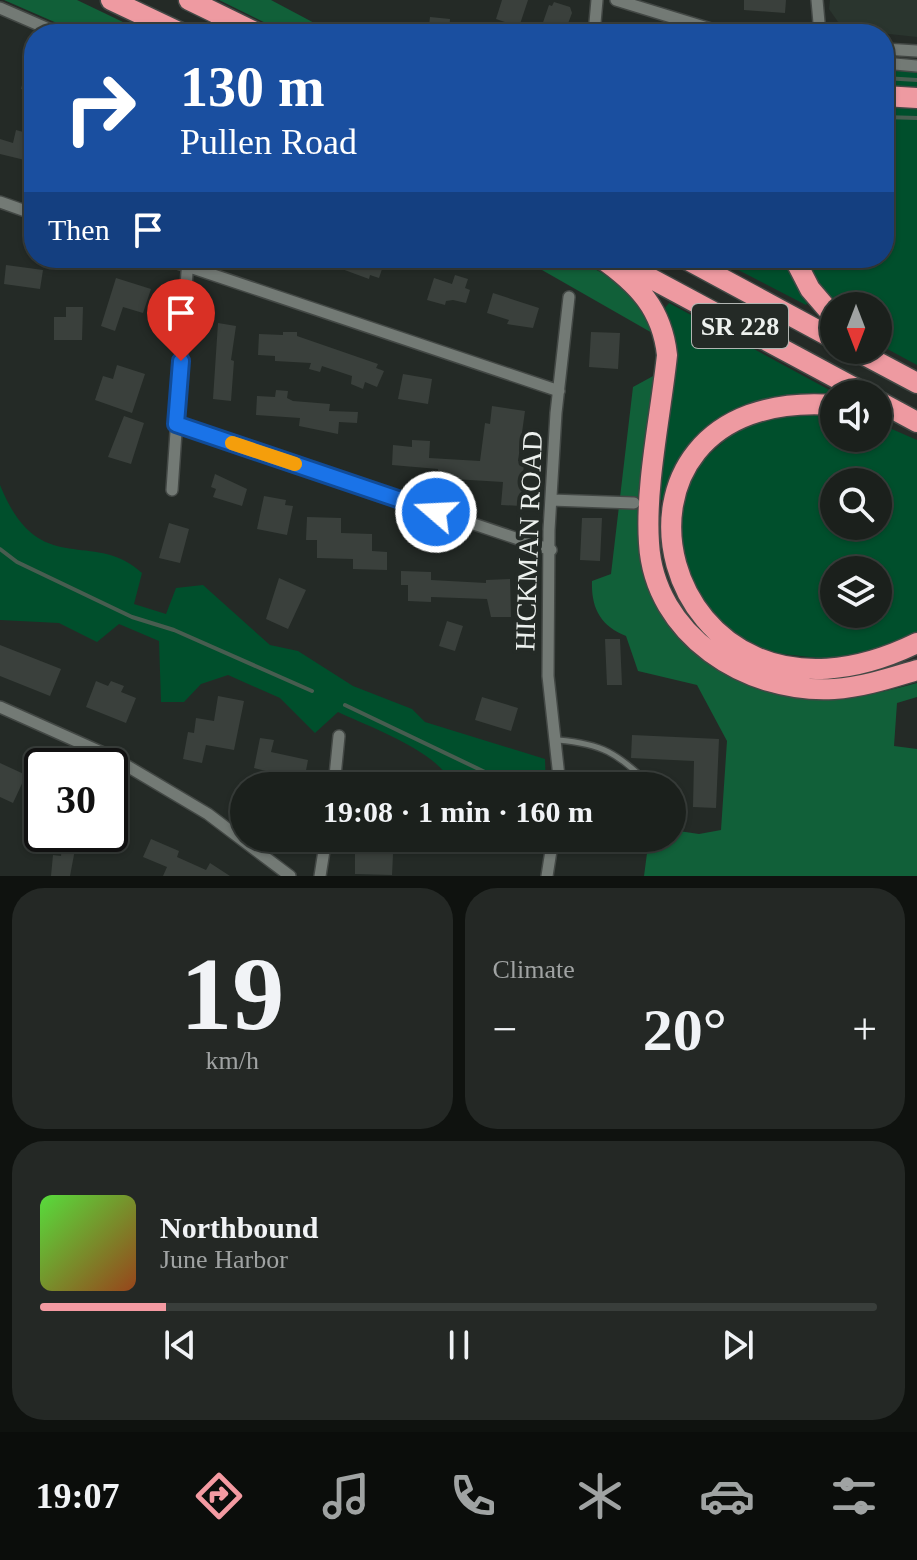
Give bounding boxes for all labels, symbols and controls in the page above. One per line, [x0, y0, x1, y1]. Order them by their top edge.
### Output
icon: right [48, 56, 152, 160]
text: 130 m [180, 56, 325, 118]
text: Pullen Road [180, 122, 357, 162]
icon: arrive [126, 208, 170, 252]
text: Then [48, 213, 110, 246]
pin [147, 279, 215, 361]
icon: arrive [159, 291, 203, 335]
north arrow [820, 292, 892, 364]
map controls [820, 292, 892, 628]
road number: SR 228 [692, 304, 788, 348]
button: sound [820, 380, 892, 452]
street label: HICKMAN ROAD [509, 430, 548, 652]
button: search [820, 468, 892, 540]
position arrow [394, 470, 478, 554]
button: layers [820, 556, 892, 628]
speed limit sign: 30 [24, 748, 128, 852]
text: 19:08 · 1 min · 160 m [323, 795, 593, 828]
text: 19 [180, 936, 284, 1051]
text: Climate [493, 955, 575, 984]
text: 20° [643, 997, 727, 1063]
text: − [493, 1005, 517, 1054]
text: + [852, 1005, 877, 1054]
text: km/h [206, 1046, 259, 1075]
text: Northbound [160, 1211, 318, 1244]
text: June Harbor [160, 1245, 288, 1274]
icon: previous [158, 1323, 202, 1367]
icon: pause [437, 1323, 481, 1367]
icon: next [716, 1323, 760, 1367]
icon: directions [191, 1468, 247, 1524]
icon: music [318, 1468, 374, 1524]
icon: phone [445, 1468, 501, 1524]
icon: climate [572, 1468, 628, 1524]
icon: car [699, 1468, 755, 1524]
icon: filters [826, 1468, 882, 1524]
text: 19:07 [36, 1476, 120, 1516]

